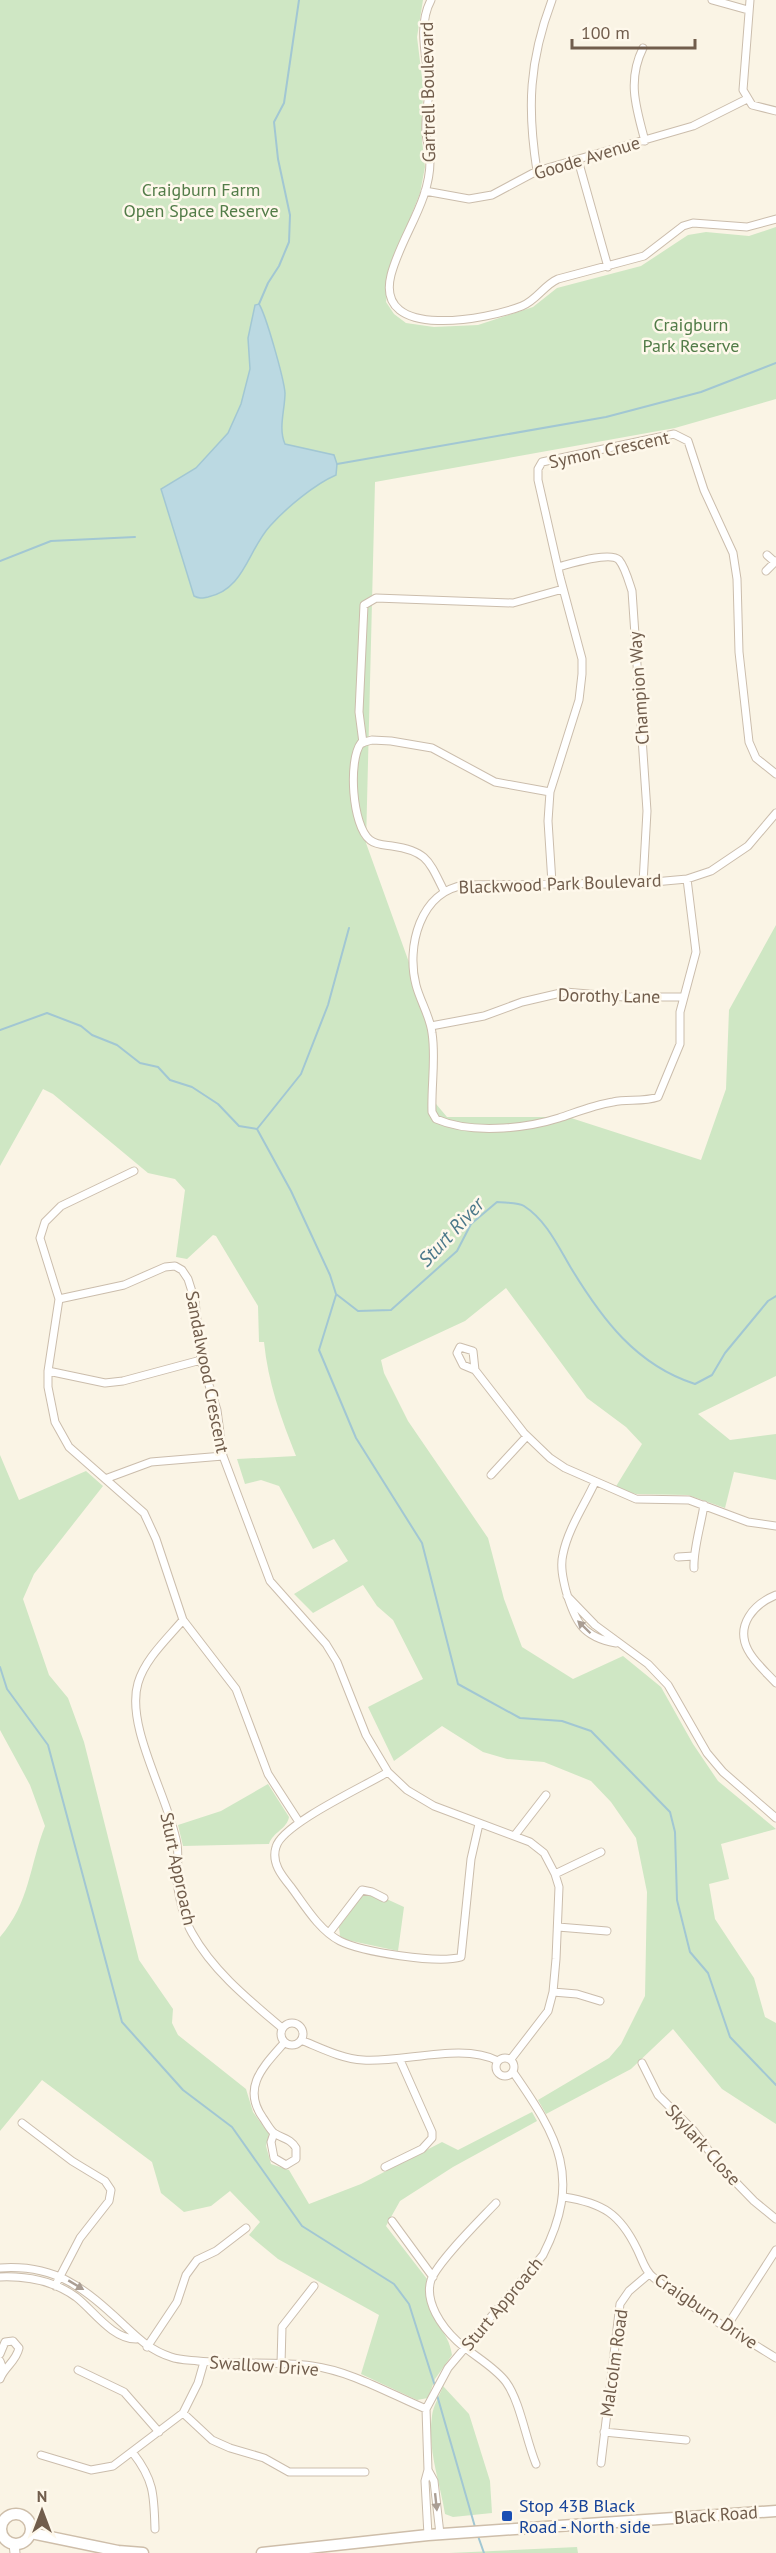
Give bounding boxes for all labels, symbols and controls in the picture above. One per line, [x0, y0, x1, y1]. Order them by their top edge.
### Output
scale bar [572, 12, 695, 50]
text: 100 m [581, 21, 630, 44]
street label: Gartrell Boulevard [415, 22, 440, 162]
street label: Goode Avenue [531, 131, 643, 185]
park label: Craigburn Farm Open Space Reserve [123, 178, 279, 222]
park label: Craigburn Park Reserve [643, 313, 739, 357]
street label: Symon Crescent [547, 426, 671, 473]
street label: Champion Way [623, 630, 654, 746]
street label: Blackwood Park Boulevard [458, 868, 662, 899]
street label: Dorothy Lane [558, 983, 660, 1008]
water label: Sturt River [412, 1191, 491, 1272]
street label: Sandalwood Crescent [180, 1289, 234, 1455]
one-way arrow [577, 1620, 592, 1634]
street label: Sturt Approach [155, 1810, 202, 1928]
street label: Skylark Close [661, 2099, 746, 2190]
street label: Sturt Approach [456, 2252, 547, 2355]
street label: Craigburn Drive [650, 2267, 762, 2354]
one-way arrow [68, 2280, 85, 2290]
street label: Malcolm Road [595, 2308, 632, 2418]
street label: Swallow Drive [209, 2350, 320, 2381]
north arrow [12, 2481, 72, 2541]
text: N [37, 2486, 47, 2506]
one-way arrow [432, 2492, 441, 2511]
place label: Stop 43B Black Road - North side [519, 2494, 651, 2538]
street label: Black Road [673, 2500, 759, 2529]
marker: Stop 43B Black Road - North side [500, 2509, 514, 2523]

